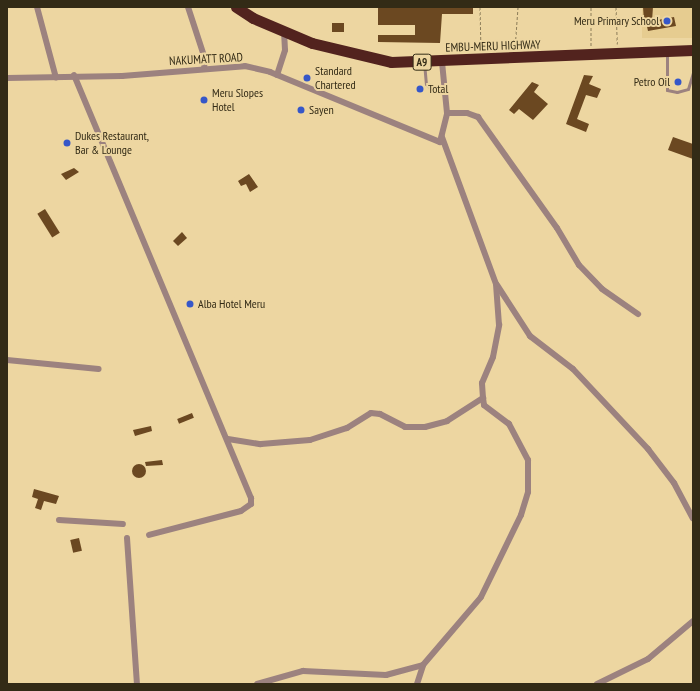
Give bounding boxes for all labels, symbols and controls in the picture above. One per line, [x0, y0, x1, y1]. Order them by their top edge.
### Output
place label: Meru Primary School [574, 14, 659, 28]
marker: Meru Primary School [662, 16, 672, 26]
street label: EMBU-MERU HIGHWAY [445, 37, 541, 55]
street label: NAKUMATT ROAD [169, 50, 243, 68]
road number: A9 [412, 53, 432, 71]
place label: Standard Chartered [315, 64, 356, 92]
marker: Standard Chartered [302, 73, 312, 83]
place label: Petro Oil [634, 75, 670, 89]
marker: Petro Oil [673, 77, 683, 87]
place label: Total [428, 82, 448, 96]
marker: Total [415, 84, 425, 94]
place label: Meru Slopes Hotel [212, 86, 263, 114]
marker: Meru Slopes Hotel [199, 95, 209, 105]
place label: Sayen [309, 103, 334, 117]
marker: Sayen [296, 105, 306, 115]
place label: Dukes Restaurant, Bar & Lounge [75, 129, 149, 157]
marker: Dukes Restaurant, Bar & Lounge [62, 138, 72, 148]
place label: Alba Hotel Meru [198, 297, 265, 311]
marker: Alba Hotel Meru [185, 299, 195, 309]

